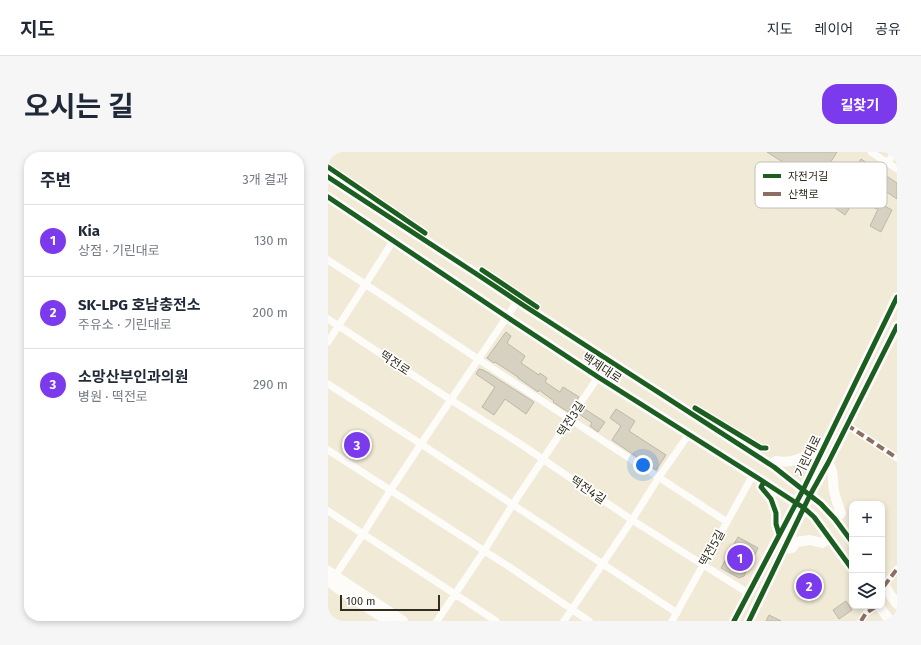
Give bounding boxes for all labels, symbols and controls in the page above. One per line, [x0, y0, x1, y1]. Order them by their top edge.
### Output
text: 지도 [20, 18, 55, 41]
text: 지도 [767, 21, 793, 38]
text: 레이어 [815, 21, 853, 38]
text: 공유 [875, 21, 901, 38]
button: 길찾기 [822, 84, 897, 124]
text: 오시는 길 [24, 90, 134, 123]
legend [755, 162, 887, 208]
text: 주변 [40, 170, 71, 191]
text: 자전거길 [788, 170, 828, 183]
text: 3개 결과 [242, 172, 288, 187]
text: 산책로 [788, 188, 818, 201]
text: Kia [78, 222, 100, 240]
text: 1 [50, 233, 56, 248]
text: 130 m [254, 233, 288, 248]
text: 상점 · 기린대로 [78, 243, 160, 258]
text: SK-LPG 호남충전소 [78, 296, 201, 314]
text: 2 [50, 305, 56, 320]
text: 200 m [252, 305, 288, 320]
text: 주유소 · 기린대로 [78, 317, 172, 332]
street label: 떡전로 [377, 348, 413, 378]
street label: 백제대로 [580, 350, 624, 386]
text: 소망산부인과의원 [78, 368, 188, 386]
text: 3 [50, 377, 56, 392]
text: 290 m [253, 377, 288, 392]
text: 병원 · 떡전로 [78, 389, 148, 404]
street label: 떡전3길 [554, 399, 588, 439]
pin: 3 [344, 430, 370, 460]
street label: 기린대로 [792, 433, 824, 479]
your location [633, 455, 653, 475]
street label: 떡전4길 [568, 473, 608, 507]
map controls [849, 501, 885, 609]
button: + [849, 501, 885, 537]
street label: 떡전5길 [696, 527, 728, 569]
button: − [849, 537, 885, 573]
pin: 1 [727, 543, 753, 573]
pin: 2 [796, 571, 822, 601]
button: layers [849, 573, 885, 609]
scale bar [340, 593, 440, 612]
text: 100 m [346, 595, 375, 608]

